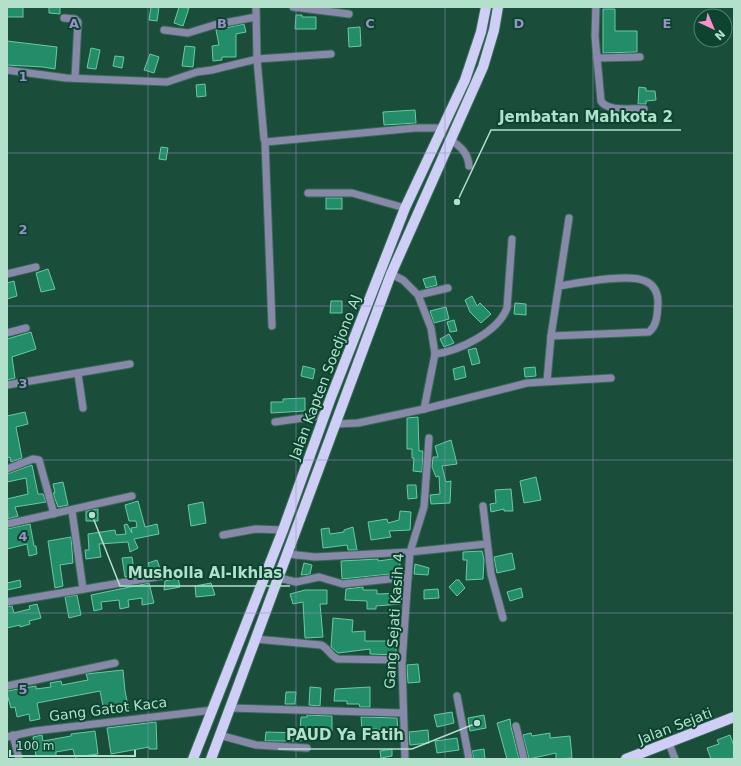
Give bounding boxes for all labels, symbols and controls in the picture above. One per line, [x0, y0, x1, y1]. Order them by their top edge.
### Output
north arrow [693, 8, 733, 48]
text: A [69, 16, 79, 31]
text: B [217, 16, 227, 31]
text: C [365, 16, 375, 31]
text: D [514, 16, 525, 31]
text: E [663, 16, 671, 31]
text: N [712, 27, 727, 43]
text: 1 [18, 69, 28, 84]
callout: Jembatan Mahkota 2 [491, 103, 681, 130]
text: Jembatan Mahkota 2 [498, 108, 673, 126]
text: 2 [18, 222, 28, 237]
street label: Jalan Kapten Soedjono AJ [286, 292, 364, 463]
text: 3 [18, 376, 28, 391]
text: 4 [18, 529, 28, 544]
street label: Gang Sejati Kasih 4 [381, 552, 407, 690]
callout: Musholla Al-Ikhlas [120, 559, 290, 586]
text: Musholla Al-Ikhlas [128, 564, 282, 582]
text: 5 [18, 682, 28, 697]
street label: Gang Gatot Kaca [48, 694, 168, 724]
street label: Jalan Sejati [635, 705, 714, 748]
callout: PAUD Ya Fatih [278, 722, 412, 749]
text: PAUD Ya Fatih [286, 726, 404, 744]
scale bar [10, 732, 135, 758]
text: 100 m [16, 739, 54, 753]

